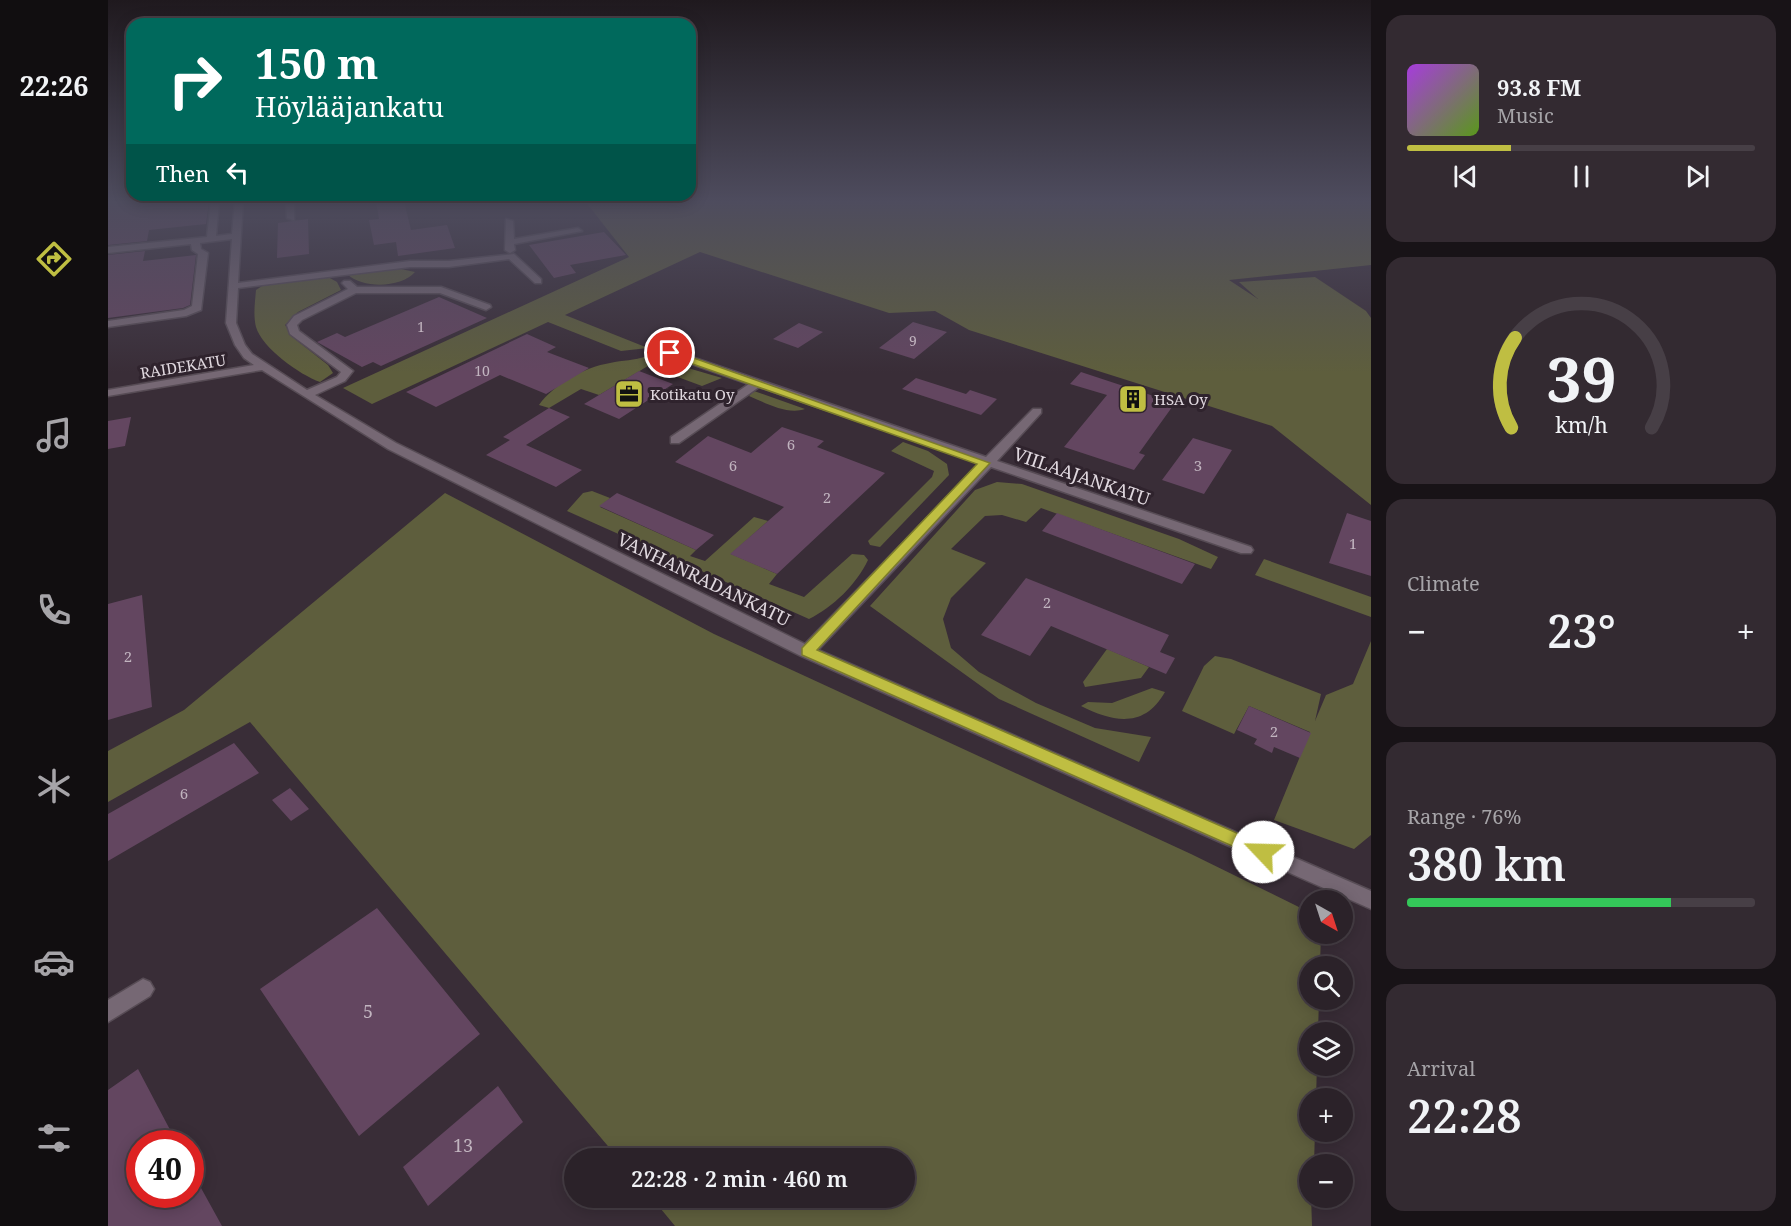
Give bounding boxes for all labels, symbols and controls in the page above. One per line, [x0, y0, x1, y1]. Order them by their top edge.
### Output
text: 150 m [255, 34, 379, 91]
icon: right [156, 42, 234, 120]
text: 22:26 [19, 67, 89, 104]
text: 93.8 FM [1497, 72, 1581, 102]
text: Höylääjankatu [255, 88, 444, 125]
text: Music [1497, 102, 1554, 129]
icon: left [221, 156, 254, 189]
text: Then [156, 158, 209, 188]
icon: previous [1449, 160, 1482, 193]
icon: pause [1565, 160, 1598, 193]
icon: next [1681, 160, 1714, 193]
icon: directions [33, 238, 75, 280]
house number: 1 [417, 317, 425, 336]
pin [644, 327, 695, 378]
house number: 9 [909, 331, 917, 350]
text: 39 [1546, 335, 1616, 420]
icon: arrive [653, 336, 686, 369]
street label: RAIDEKATU [139, 349, 227, 383]
house number: 10 [474, 361, 490, 380]
office icon: Kotikatu Oy [613, 378, 645, 410]
building icon: HSA Oy [1117, 383, 1149, 415]
place label: Kotikatu Oy [650, 384, 735, 404]
place label: HSA Oy [1154, 389, 1208, 409]
text: km/h [1555, 410, 1608, 439]
icon: music [33, 414, 75, 456]
house number: 6 [787, 434, 795, 454]
street label: VIILAAJANKATU [1011, 441, 1154, 511]
house number: 6 [729, 455, 737, 475]
house number: 3 [1194, 455, 1202, 475]
house number: 2 [823, 487, 831, 507]
street label: VANHANRADANKATU [614, 527, 795, 631]
house number: 1 [1349, 533, 1357, 553]
text: Climate [1407, 570, 1480, 597]
icon: phone [33, 589, 75, 631]
house number: 2 [1043, 592, 1051, 612]
text: 23° [1547, 600, 1616, 661]
text: − [1407, 609, 1426, 654]
text: + [1737, 609, 1755, 654]
house number: 2 [124, 646, 132, 666]
house number: 2 [1270, 721, 1278, 741]
icon: climate [33, 765, 75, 807]
house number: 6 [180, 783, 188, 803]
text: Range · 76% [1407, 803, 1521, 830]
position arrow [1231, 820, 1295, 884]
text: 380 km [1407, 833, 1566, 894]
north arrow [1299, 890, 1353, 944]
map controls [1299, 890, 1353, 1208]
icon: car [33, 941, 75, 983]
button: search [1299, 956, 1353, 1010]
house number: 5 [363, 999, 373, 1023]
button: layers [1299, 1022, 1353, 1076]
text: Arrival [1407, 1055, 1475, 1082]
text: 22:28 [1407, 1085, 1522, 1146]
button: + [1299, 1088, 1353, 1142]
icon: filters [33, 1117, 75, 1159]
speed limit sign: 40 [126, 1130, 204, 1208]
house number: 13 [453, 1133, 473, 1157]
button: − [1299, 1154, 1353, 1208]
text: 22:28 · 2 min · 460 m [631, 1163, 848, 1193]

